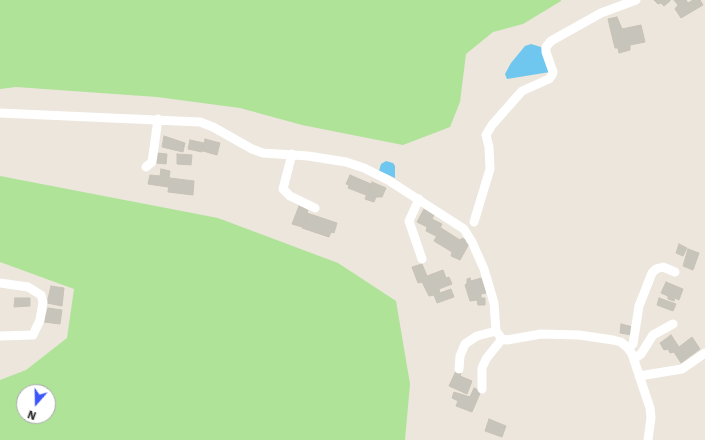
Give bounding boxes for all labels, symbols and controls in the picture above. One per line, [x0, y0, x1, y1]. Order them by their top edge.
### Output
north arrow [16, 384, 56, 424]
text: N [26, 407, 38, 422]

